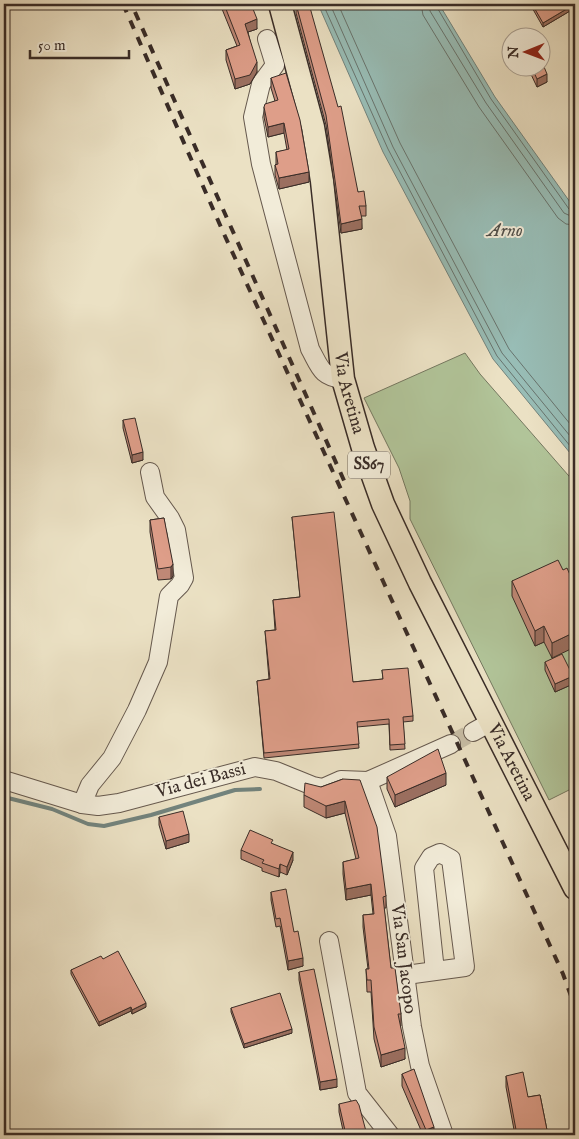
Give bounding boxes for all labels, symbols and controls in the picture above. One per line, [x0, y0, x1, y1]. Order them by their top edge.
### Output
scale bar [30, 28, 129, 60]
north arrow [502, 28, 552, 78]
text: 50 m [38, 36, 66, 55]
text: N [505, 46, 523, 59]
water label: Arno [485, 219, 523, 243]
street label: Via Aretina [329, 350, 370, 437]
road number: SS67 [348, 452, 390, 478]
street label: Via Aretina [481, 719, 541, 805]
street label: Via dei Bassi [153, 758, 249, 804]
street label: Via San Jacopo [385, 902, 421, 1015]

